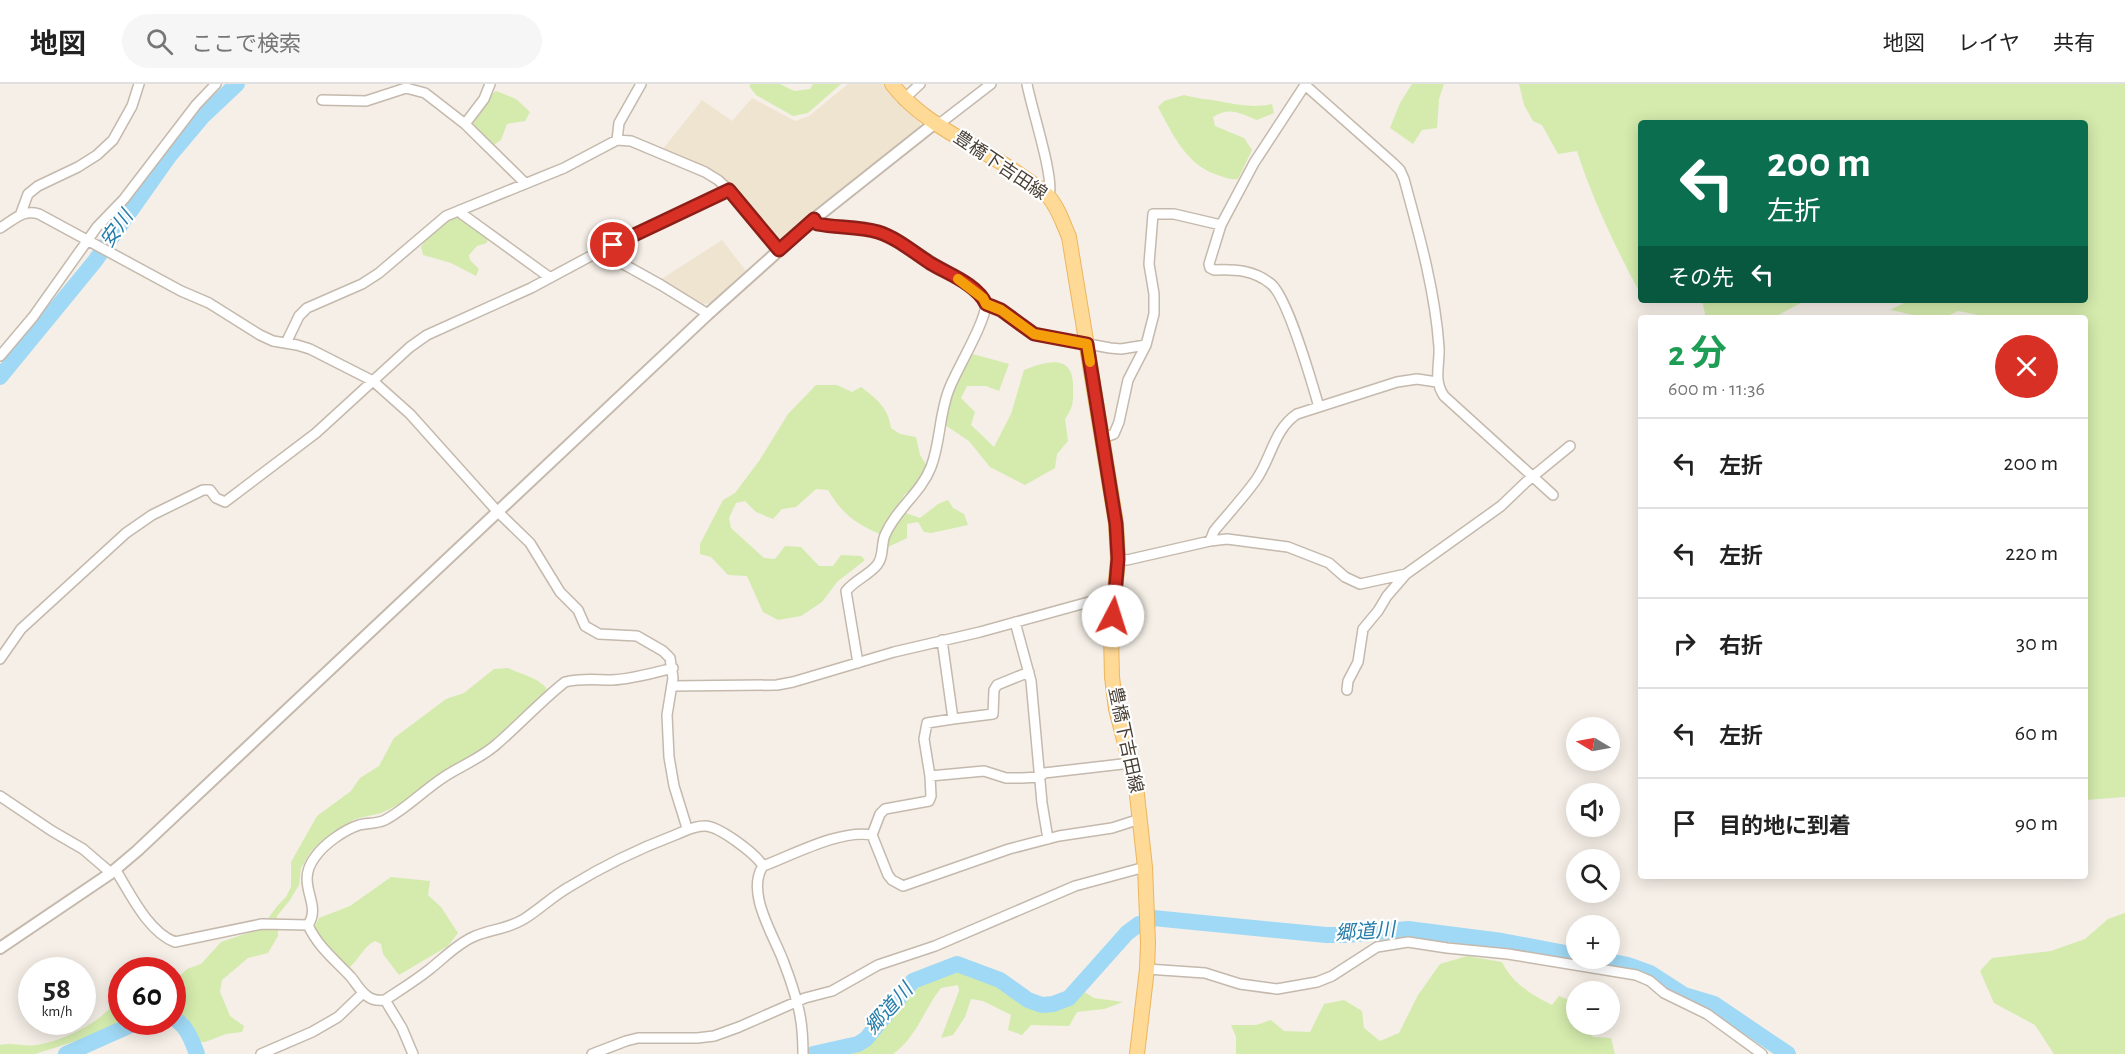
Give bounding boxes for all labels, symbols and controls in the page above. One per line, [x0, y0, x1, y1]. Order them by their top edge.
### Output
search box [122, 14, 542, 68]
icon: search [143, 25, 176, 58]
text: 地図 [30, 31, 86, 59]
text: ここで検索 [191, 33, 301, 55]
text: 地図 [1883, 33, 1925, 54]
text: レイヤ [1958, 33, 2020, 54]
text: 共有 [2053, 33, 2095, 54]
street label: 豊橋下吉田線 [950, 127, 1051, 204]
text: 200 m [1767, 142, 1871, 184]
icon: left [1668, 144, 1746, 222]
text: 左折 [1767, 198, 1821, 225]
water label: 安川 [96, 205, 138, 251]
pin [587, 219, 638, 270]
icon: arrive [596, 228, 629, 261]
icon: left [1746, 258, 1779, 291]
text: その先 [1668, 267, 1734, 289]
button: close [1995, 335, 2058, 398]
text: 2 分 [1668, 336, 1726, 372]
text: 600 m · 11:36 [1668, 379, 1765, 399]
icon: left [1668, 447, 1701, 480]
text: 200 m [2004, 452, 2058, 474]
text: 左折 [1719, 455, 1763, 477]
icon: left [1668, 537, 1701, 570]
text: 220 m [2005, 542, 2058, 564]
text: 左折 [1719, 545, 1763, 567]
position arrow [1081, 584, 1145, 648]
icon: right [1668, 627, 1701, 660]
text: 30 m [2016, 632, 2058, 654]
text: 右折 [1719, 635, 1763, 657]
street label: 豊橋下吉田線 [1105, 685, 1147, 795]
north arrow [1566, 717, 1620, 771]
map controls [1566, 717, 1620, 1035]
icon: left [1668, 717, 1701, 750]
text: 60 m [2015, 722, 2058, 744]
text: 左折 [1719, 725, 1763, 747]
button: sound [1566, 783, 1620, 837]
icon: arrive [1668, 807, 1701, 840]
text: 90 m [2015, 812, 2058, 834]
text: 目的地に到着 [1719, 815, 1851, 837]
button: search [1566, 849, 1620, 903]
button: + [1566, 915, 1620, 969]
water label: 郷道川 [1334, 919, 1398, 944]
speed limit sign: 60 [108, 957, 186, 1035]
text: 58 [43, 974, 71, 1004]
water label: 郷道川 [861, 978, 918, 1038]
button: − [1566, 981, 1620, 1035]
text: km/h [42, 1004, 72, 1019]

